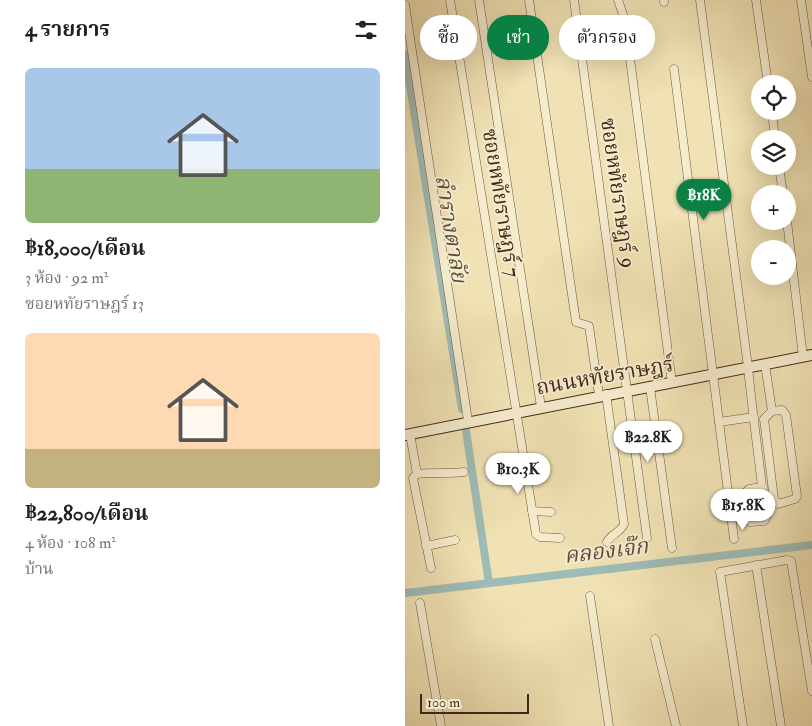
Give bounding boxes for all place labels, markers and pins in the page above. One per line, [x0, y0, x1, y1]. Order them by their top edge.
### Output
pin: ฿18K [674, 178, 734, 221]
pin: ฿22.8K [607, 420, 689, 463]
pin: ฿10.3K [477, 452, 559, 495]
pin: ฿15.8K [702, 488, 784, 531]

